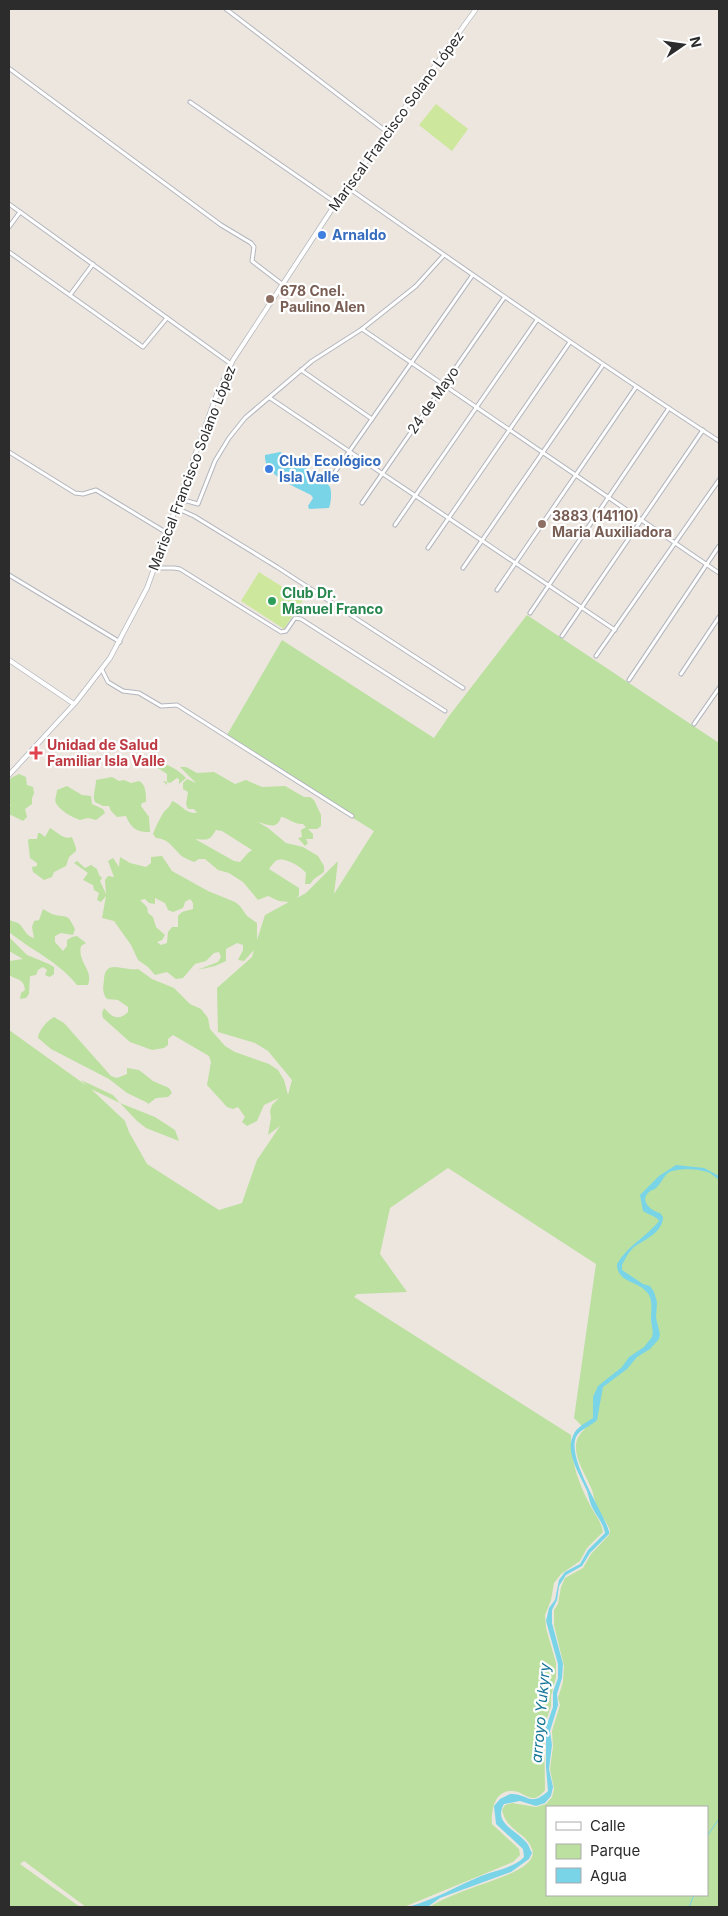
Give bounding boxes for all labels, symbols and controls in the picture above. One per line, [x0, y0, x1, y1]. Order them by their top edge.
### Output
north arrow [658, 20, 708, 70]
street label: Mariscal Francisco Solano López [325, 27, 467, 214]
text: N [687, 35, 706, 49]
place label: Arnaldo [332, 226, 387, 243]
marker: Arnaldo [316, 229, 328, 241]
place label: 678 Cnel. Paulino Alen [280, 282, 365, 315]
marker: 678 Cnel. Paulino Alen [264, 293, 276, 305]
street label: Mariscal Francisco Solano López [144, 363, 239, 573]
street label: 24 de Mayo [403, 363, 462, 437]
place label: Club Ecológico Isla Valle [279, 452, 382, 485]
marker: Club Ecológico Isla Valle [263, 463, 275, 475]
place label: 3883 (14110) Maria Auxiliadora [552, 507, 672, 540]
marker: 3883 (14110) Maria Auxiliadora [536, 518, 548, 530]
place label: Club Dr. Manuel Franco [282, 584, 384, 617]
marker: Club Dr. Manuel Franco [266, 595, 278, 607]
place label: Unidad de Salud Familiar Isla Valle [47, 736, 165, 769]
marker: Unidad de Salud Familiar Isla Valle [29, 746, 43, 760]
water label: arroyo Yukyry [527, 1662, 554, 1764]
legend [546, 1806, 708, 1896]
text: Calle [590, 1816, 625, 1835]
text: Parque [590, 1841, 640, 1860]
text: Agua [590, 1866, 627, 1885]

